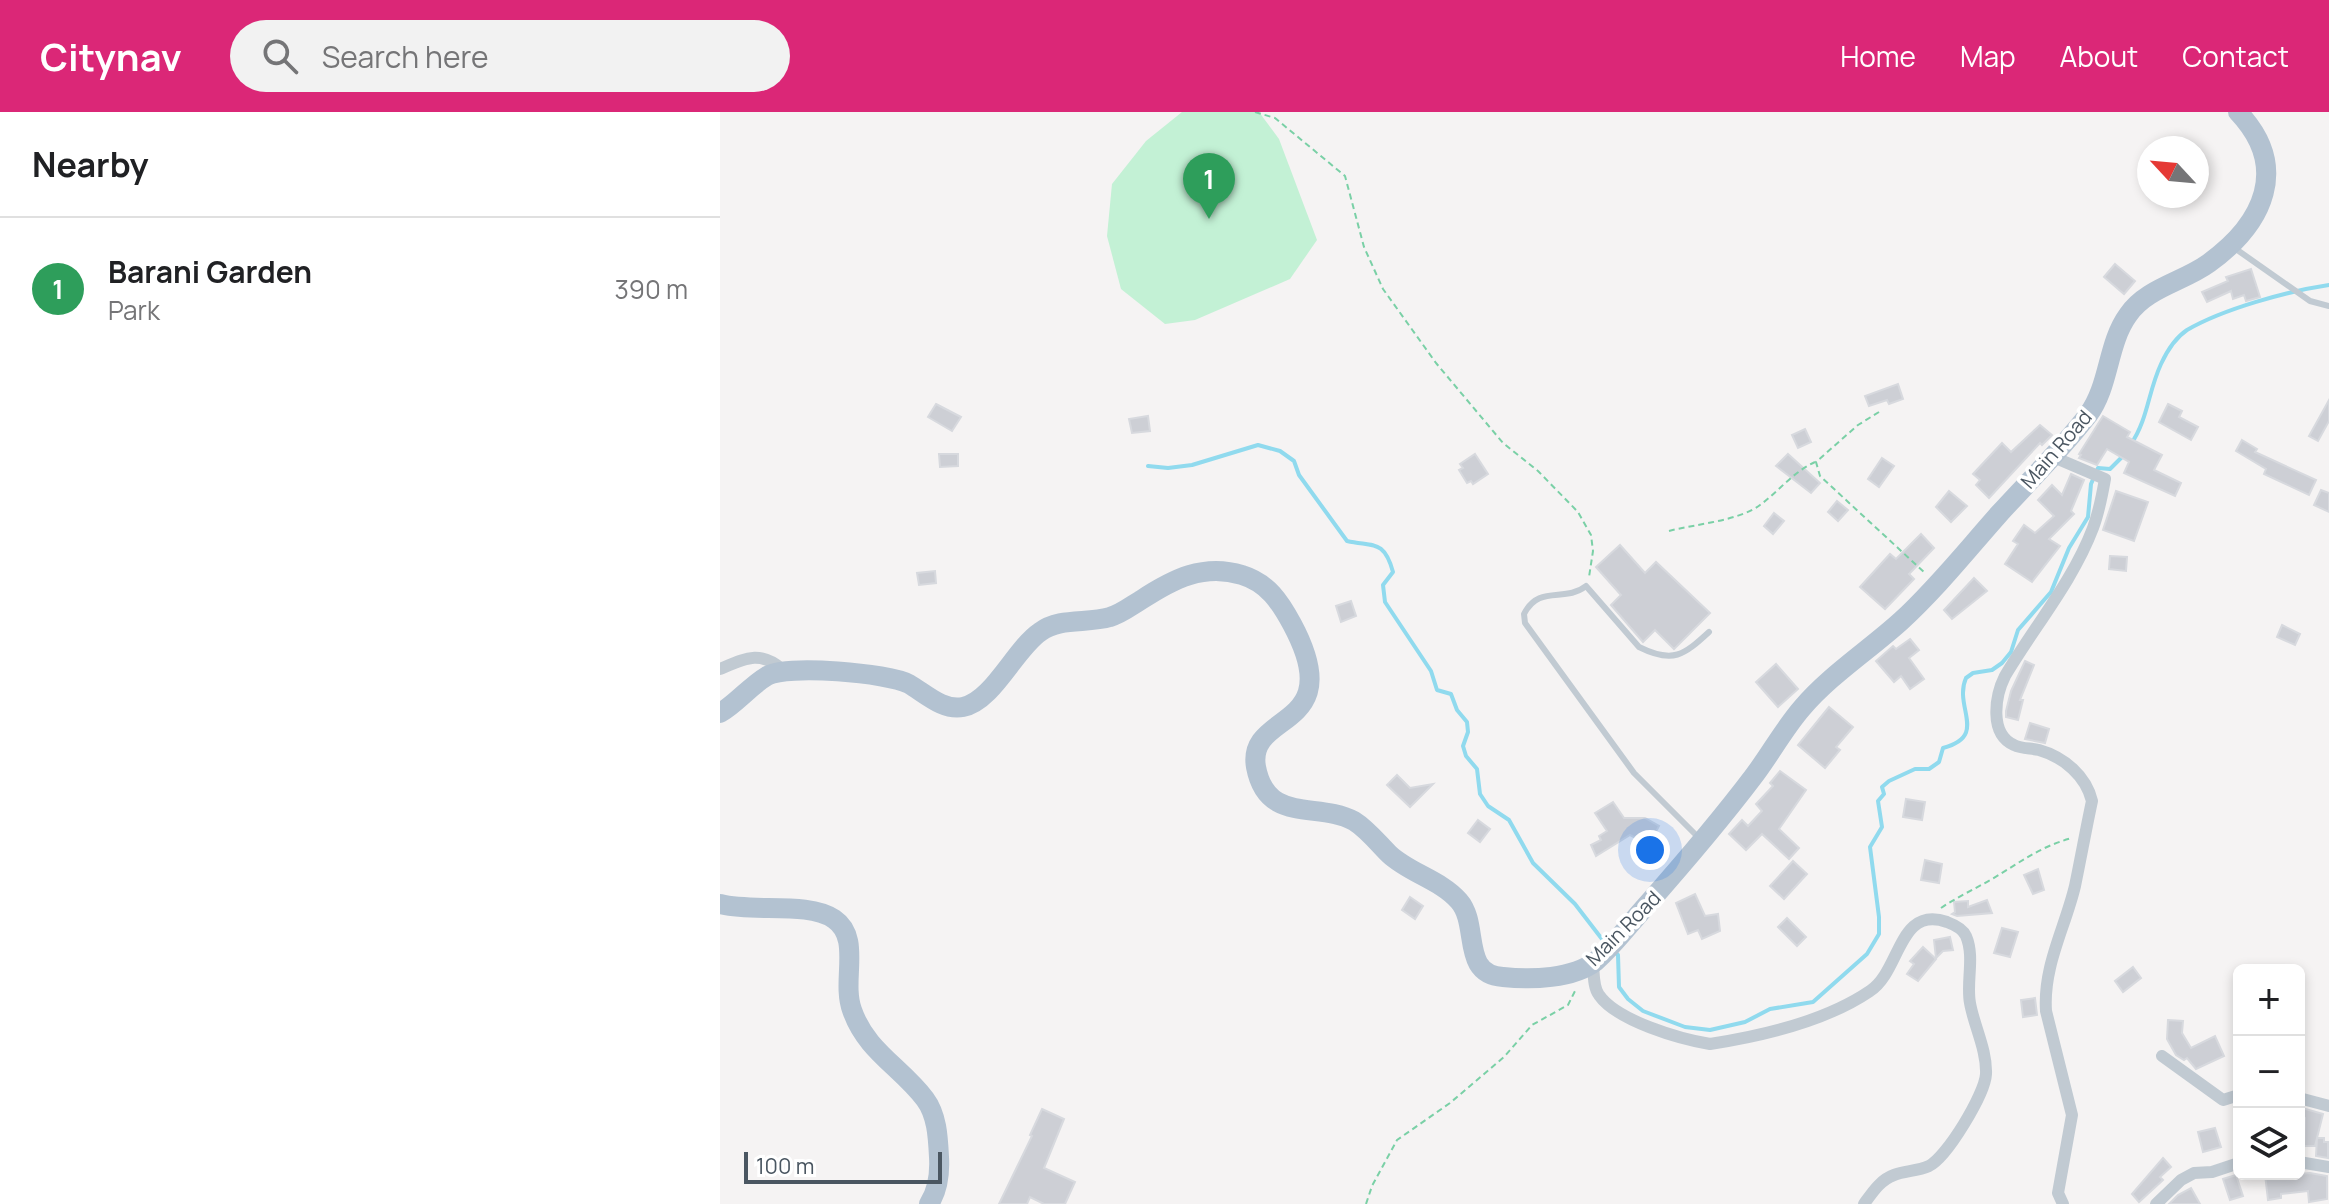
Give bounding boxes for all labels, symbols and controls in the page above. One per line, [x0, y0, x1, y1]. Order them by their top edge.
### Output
search box [230, 20, 790, 92]
text: Citynav [40, 30, 182, 82]
icon: search [258, 34, 302, 78]
text: Search here [322, 36, 489, 77]
text: Home [1840, 37, 1916, 75]
text: Map [1960, 37, 2016, 75]
text: About [2060, 37, 2138, 75]
text: Contact [2182, 37, 2289, 75]
north arrow [2137, 136, 2209, 208]
text: Nearby [32, 141, 148, 187]
pin: 1 [1183, 153, 1235, 219]
text: Barani Garden [108, 251, 312, 292]
text: 1 [52, 271, 64, 307]
text: 390 m [614, 271, 688, 307]
text: Park [108, 292, 160, 328]
street label: Main Road [2014, 404, 2098, 494]
your location [1630, 830, 1670, 870]
street label: Main Road [1580, 885, 1666, 971]
map controls [2233, 964, 2305, 1180]
button: + [2233, 964, 2305, 1036]
button: − [2233, 1036, 2305, 1108]
button: layers [2233, 1108, 2305, 1180]
scale bar [744, 1148, 942, 1184]
text: 100 m [756, 1151, 814, 1181]

